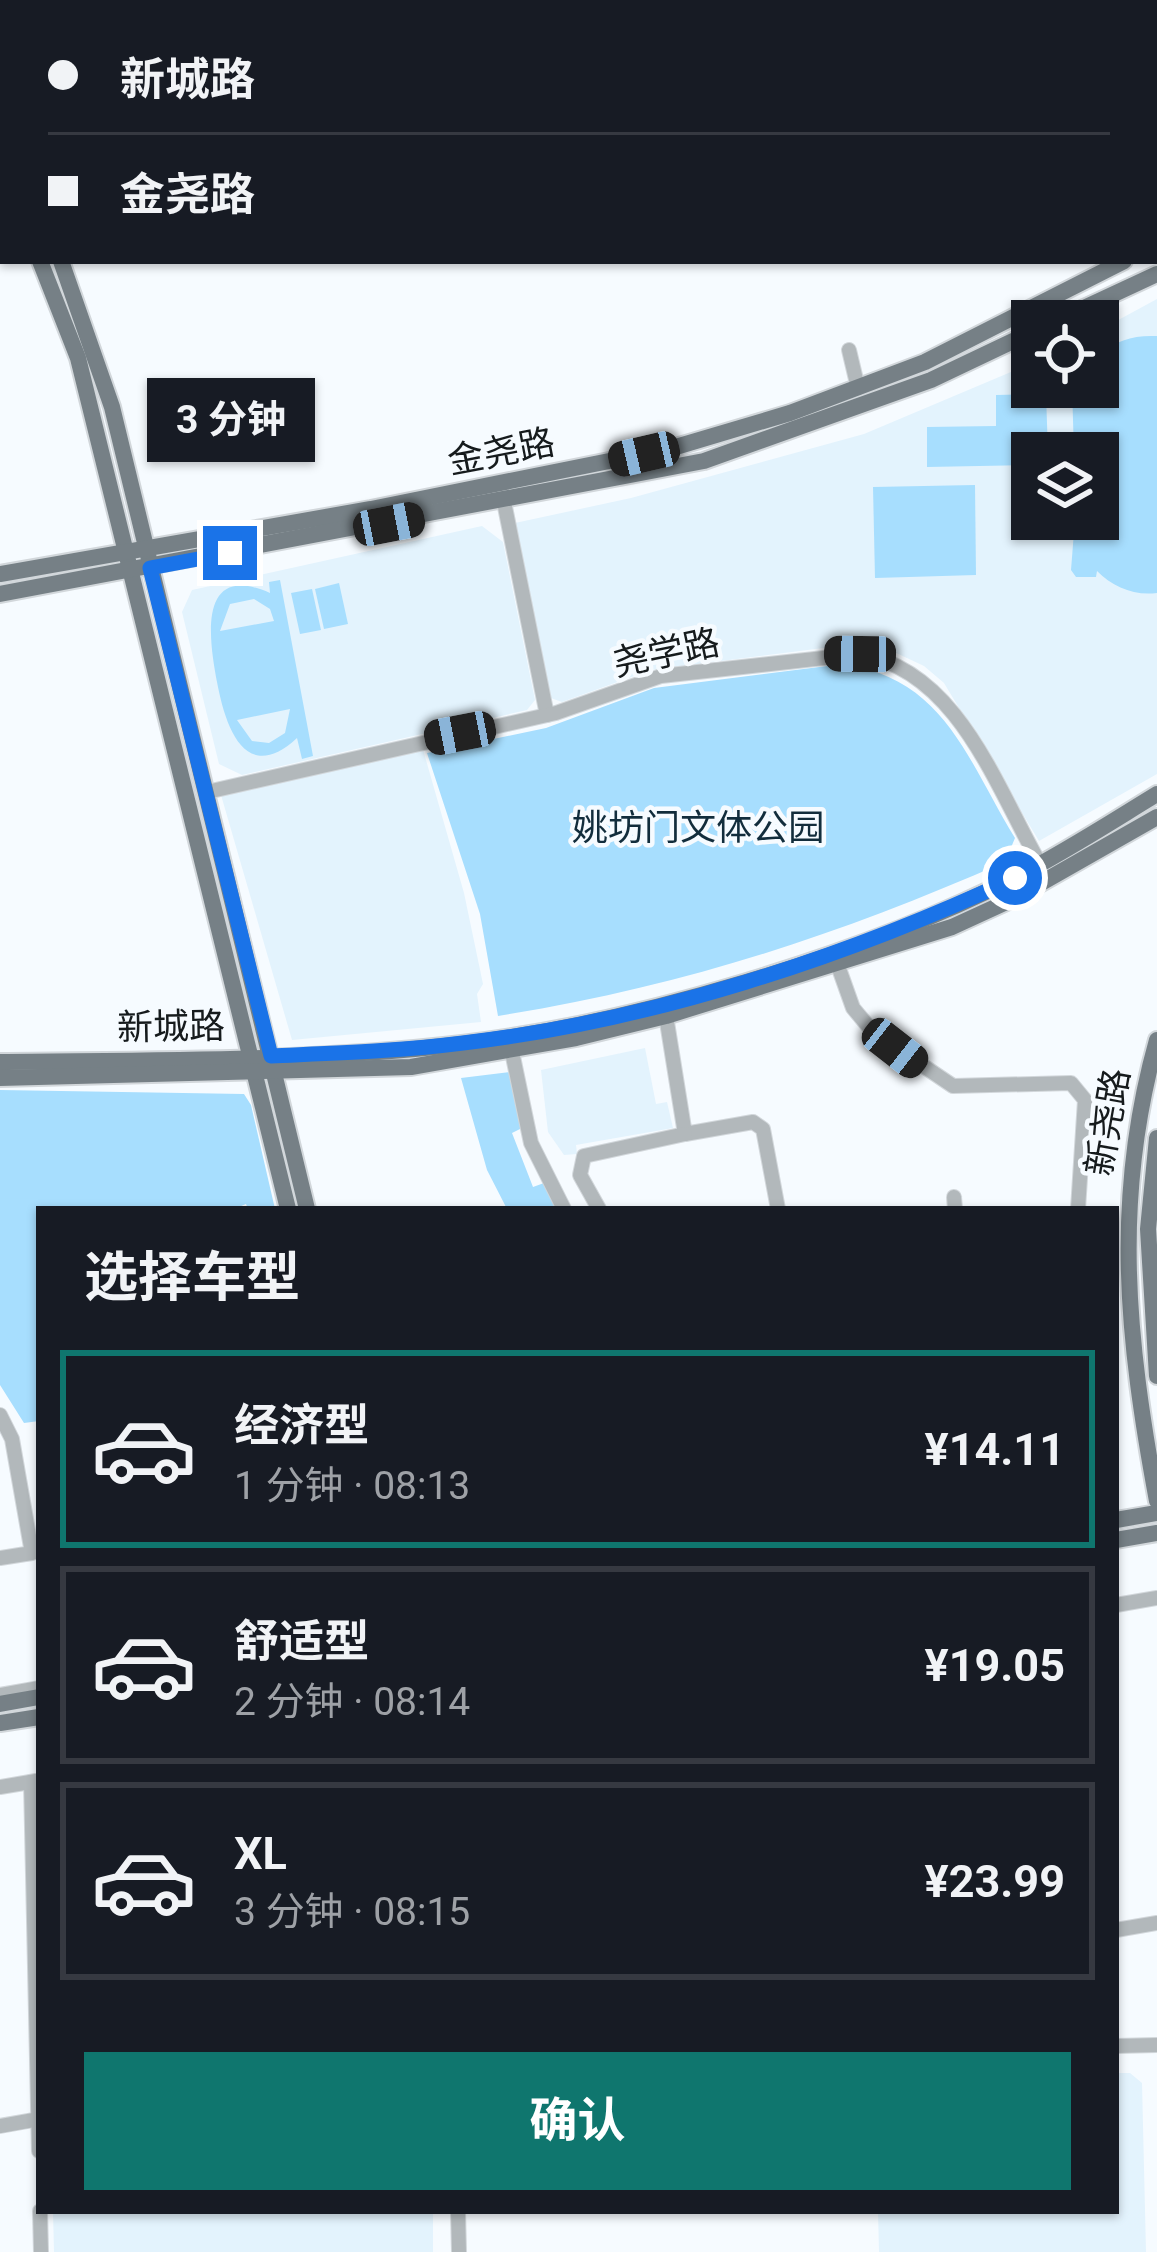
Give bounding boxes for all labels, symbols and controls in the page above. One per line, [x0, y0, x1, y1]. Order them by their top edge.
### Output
text: 新城路 [120, 53, 255, 106]
text: 金尧路 [120, 168, 255, 221]
map controls [1011, 300, 1119, 540]
button: locate [1011, 300, 1119, 408]
callout: 3 分钟 [146, 379, 314, 463]
text: 3 分钟 [176, 397, 286, 443]
street label: 金尧路 [444, 421, 558, 483]
car [605, 428, 683, 480]
button: layers [1011, 432, 1119, 540]
car [350, 499, 428, 549]
route end [203, 526, 257, 580]
street label: 尧学路 [609, 621, 723, 685]
car [824, 635, 896, 673]
car [421, 708, 499, 758]
park label: 姚坊门文体公园 [572, 807, 824, 849]
route start [988, 851, 1042, 905]
street label: 新城路 [117, 1005, 225, 1049]
car [856, 1012, 934, 1084]
street label: 新尧路 [1078, 1065, 1138, 1179]
text: 选择车型 [84, 1246, 300, 1309]
icon: car [90, 1395, 198, 1503]
text: 经济型 [234, 1399, 369, 1452]
text: ¥14.11 [925, 1423, 1065, 1476]
text: 1 分钟 · 08:13 [234, 1463, 470, 1509]
icon: car [90, 1611, 198, 1719]
text: 舒适型 [234, 1615, 369, 1668]
text: ¥19.05 [925, 1639, 1065, 1692]
text: 2 分钟 · 08:14 [234, 1679, 470, 1725]
icon: car [90, 1827, 198, 1935]
text: XL [234, 1827, 287, 1880]
text: ¥23.99 [925, 1855, 1065, 1908]
text: 3 分钟 · 08:15 [234, 1889, 470, 1935]
button: 确认 [84, 2052, 1071, 2190]

